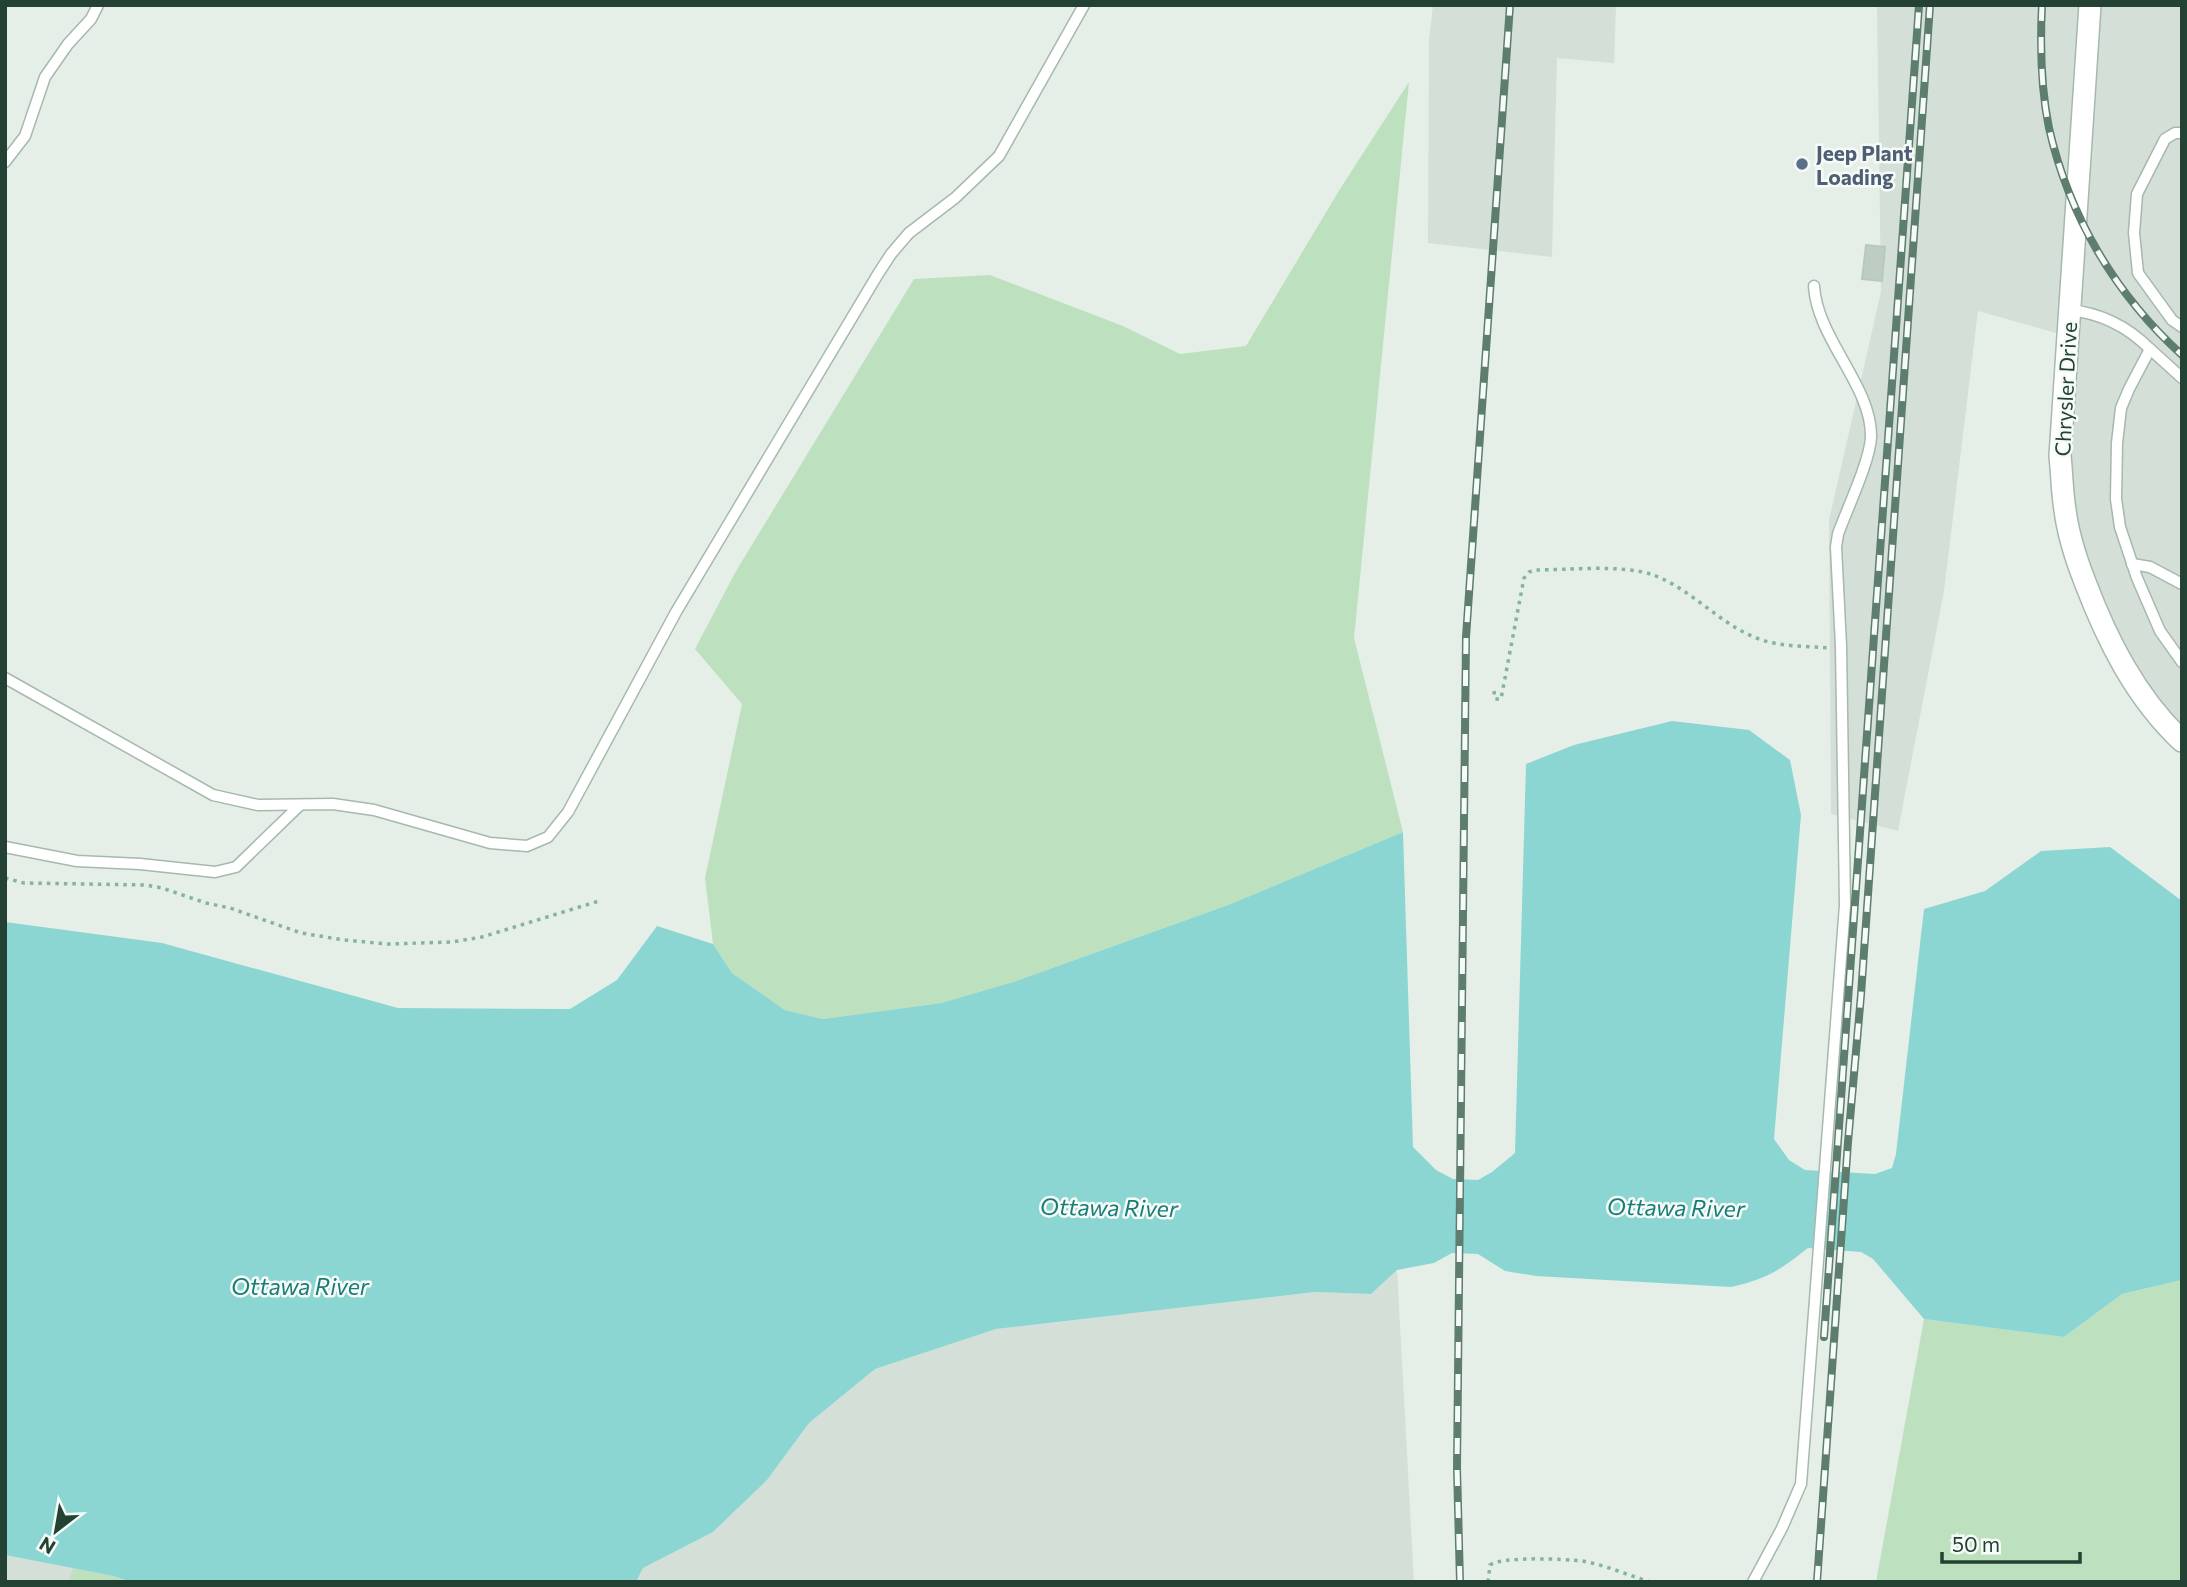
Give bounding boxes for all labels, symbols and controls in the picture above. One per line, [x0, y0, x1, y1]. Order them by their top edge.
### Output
place label: Jeep Plant Loading [1816, 140, 1913, 189]
marker: Jeep Plant Loading [1794, 156, 1810, 172]
street label: Chrysler Drive [2049, 321, 2081, 457]
water label: Ottawa River [1040, 1192, 1179, 1222]
water label: Ottawa River [1607, 1192, 1746, 1222]
water label: Ottawa River [231, 1272, 370, 1300]
north arrow [21, 1496, 91, 1566]
scale bar [1942, 1520, 2080, 1564]
text: 50 m [1952, 1531, 2000, 1556]
text: N [35, 1532, 59, 1560]

